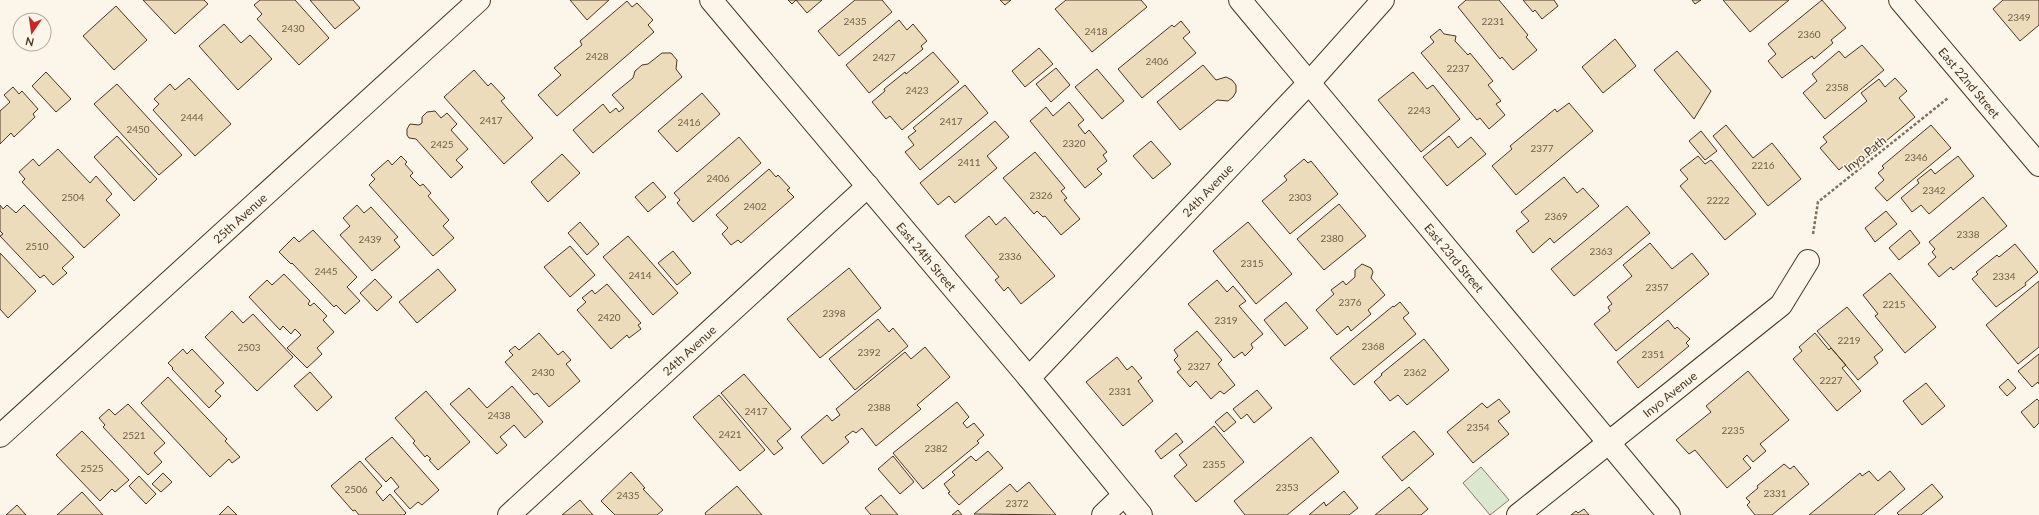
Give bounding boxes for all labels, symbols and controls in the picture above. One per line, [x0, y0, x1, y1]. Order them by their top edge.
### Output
house number: 2349 [2007, 11, 2031, 23]
north arrow [12, 12, 52, 52]
house number: 2435 [843, 15, 867, 27]
house number: 2231 [1481, 15, 1505, 27]
house number: 2430 [281, 22, 305, 34]
house number: 2418 [1084, 25, 1108, 37]
house number: 2360 [1797, 28, 1821, 40]
text: N [24, 35, 35, 50]
street label: East 22nd Street [1936, 44, 2004, 121]
house number: 2428 [585, 50, 609, 62]
house number: 2427 [872, 51, 896, 63]
house number: 2406 [1145, 55, 1169, 67]
house number: 2237 [1446, 62, 1470, 74]
house number: 2358 [1825, 81, 1849, 93]
house number: 2423 [905, 84, 929, 96]
house number: 2243 [1407, 104, 1431, 116]
house number: 2444 [180, 111, 204, 123]
house number: 2417 [479, 114, 503, 126]
house number: 2417 [939, 115, 963, 127]
house number: 2416 [677, 116, 701, 128]
house number: 2450 [126, 123, 150, 135]
street label: Inyo Path [1841, 133, 1889, 175]
house number: 2320 [1062, 137, 1086, 149]
house number: 2425 [430, 138, 454, 150]
house number: 2377 [1530, 142, 1554, 154]
house number: 2346 [1904, 151, 1928, 163]
house number: 2411 [957, 156, 981, 168]
house number: 2216 [1751, 159, 1775, 171]
street label: 24th Avenue [1179, 161, 1236, 220]
house number: 2406 [706, 172, 730, 184]
house number: 2342 [1922, 184, 1946, 196]
house number: 2326 [1029, 189, 1053, 201]
street label: 25th Avenue [210, 190, 270, 246]
house number: 2504 [61, 191, 85, 203]
house number: 2303 [1288, 191, 1312, 203]
house number: 2222 [1706, 194, 1730, 206]
house number: 2402 [743, 200, 767, 212]
house number: 2369 [1544, 210, 1568, 222]
street label: East 24th Street [894, 219, 960, 294]
street label: East 23rd Street [1421, 220, 1488, 295]
house number: 2338 [1956, 228, 1980, 240]
house number: 2380 [1320, 232, 1344, 244]
house number: 2439 [358, 233, 382, 245]
house number: 2510 [25, 240, 49, 252]
house number: 2363 [1589, 245, 1613, 257]
house number: 2336 [998, 250, 1022, 262]
house number: 2315 [1240, 257, 1264, 269]
house number: 2445 [314, 265, 338, 277]
house number: 2414 [628, 269, 652, 281]
house number: 2334 [1992, 270, 2016, 282]
house number: 2357 [1645, 281, 1669, 293]
house number: 2376 [1338, 296, 1362, 308]
house number: 2215 [1882, 298, 1906, 310]
house number: 2398 [822, 307, 846, 319]
house number: 2420 [597, 311, 621, 323]
house number: 2319 [1214, 314, 1238, 326]
street label: 24th Avenue [659, 322, 719, 378]
house number: 2219 [1837, 334, 1861, 346]
house number: 2368 [1361, 340, 1385, 352]
house number: 2503 [237, 341, 261, 353]
house number: 2392 [857, 346, 881, 358]
house number: 2351 [1641, 348, 1665, 360]
house number: 2327 [1187, 360, 1211, 372]
house number: 2430 [531, 366, 555, 378]
house number: 2362 [1403, 366, 1427, 378]
street label: Inyo Avenue [1639, 368, 1700, 420]
house number: 2227 [1819, 374, 1843, 386]
house number: 2331 [1108, 385, 1132, 397]
house number: 2388 [867, 401, 891, 413]
house number: 2417 [744, 405, 768, 417]
house number: 2438 [487, 409, 511, 421]
house number: 2354 [1466, 421, 1490, 433]
house number: 2235 [1721, 424, 1745, 436]
house number: 2421 [718, 428, 742, 440]
house number: 2521 [122, 429, 146, 441]
house number: 2382 [924, 442, 948, 454]
house number: 2355 [1202, 458, 1226, 470]
house number: 2525 [80, 462, 104, 474]
house number: 2353 [1275, 481, 1299, 493]
house number: 2506 [344, 483, 368, 495]
house number: 2331 [1763, 487, 1787, 499]
house number: 2435 [616, 489, 640, 501]
house number: 2372 [1005, 497, 1029, 509]

